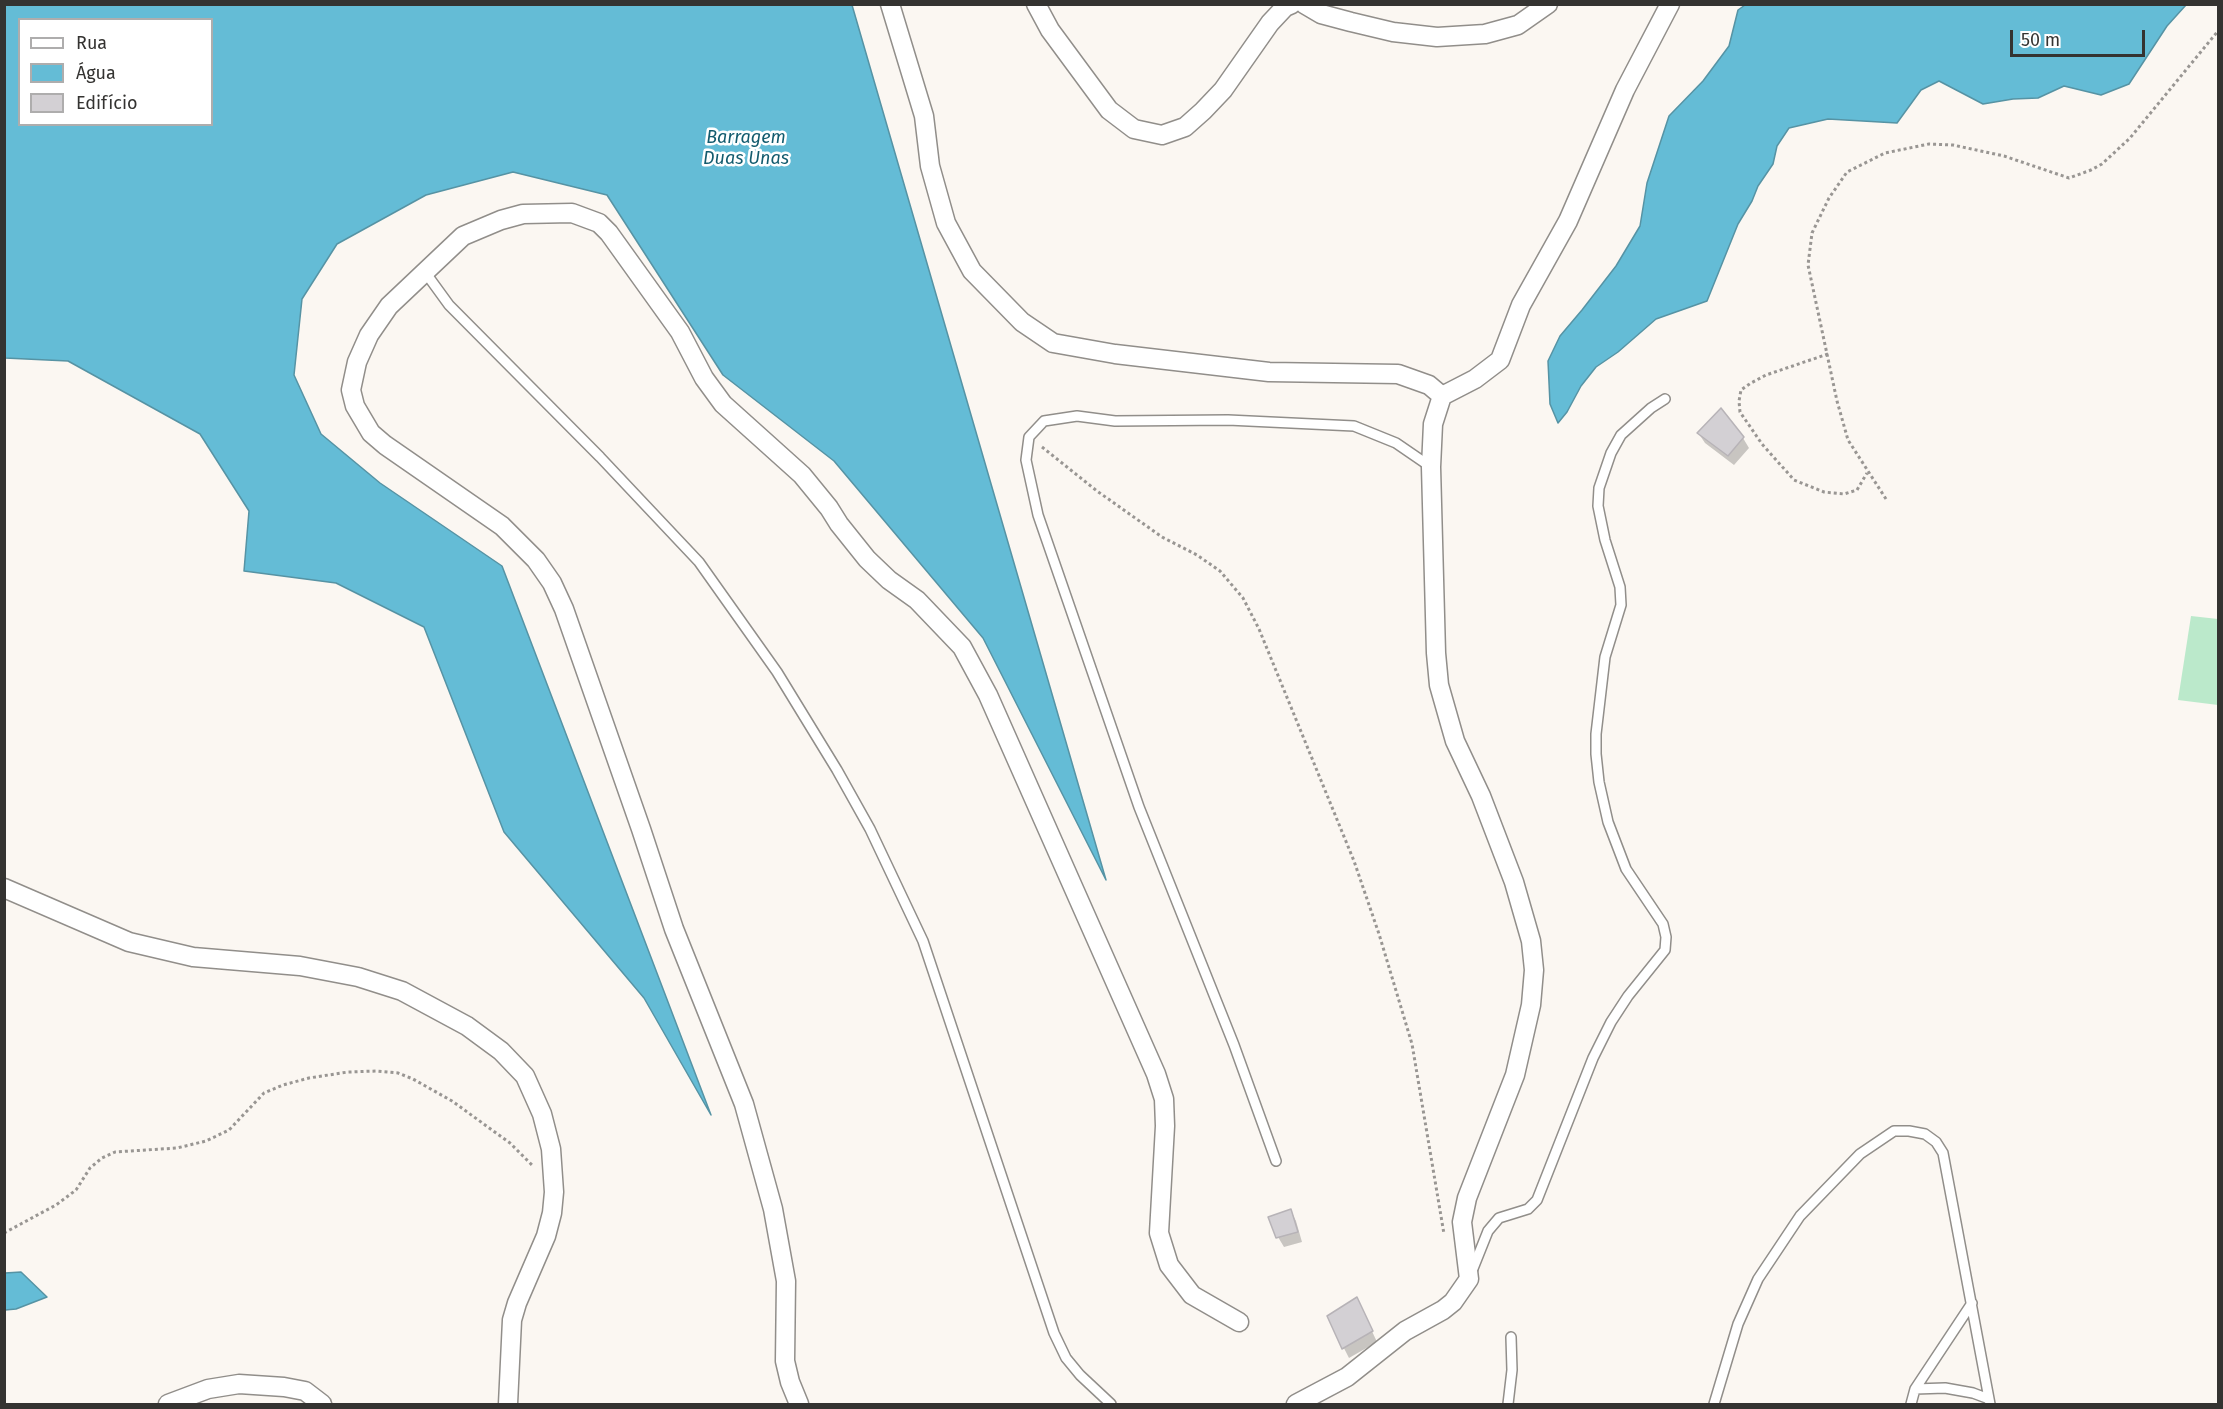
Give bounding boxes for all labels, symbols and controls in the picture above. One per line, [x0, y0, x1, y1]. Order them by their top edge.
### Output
legend [18, 18, 213, 126]
scale bar [2013, 18, 2148, 56]
text: 50 m [2021, 29, 2060, 51]
text: Rua [76, 32, 107, 54]
text: Água [76, 62, 116, 84]
text: Edifício [76, 92, 138, 114]
water label: Barragem Duas Unas [703, 127, 789, 170]

